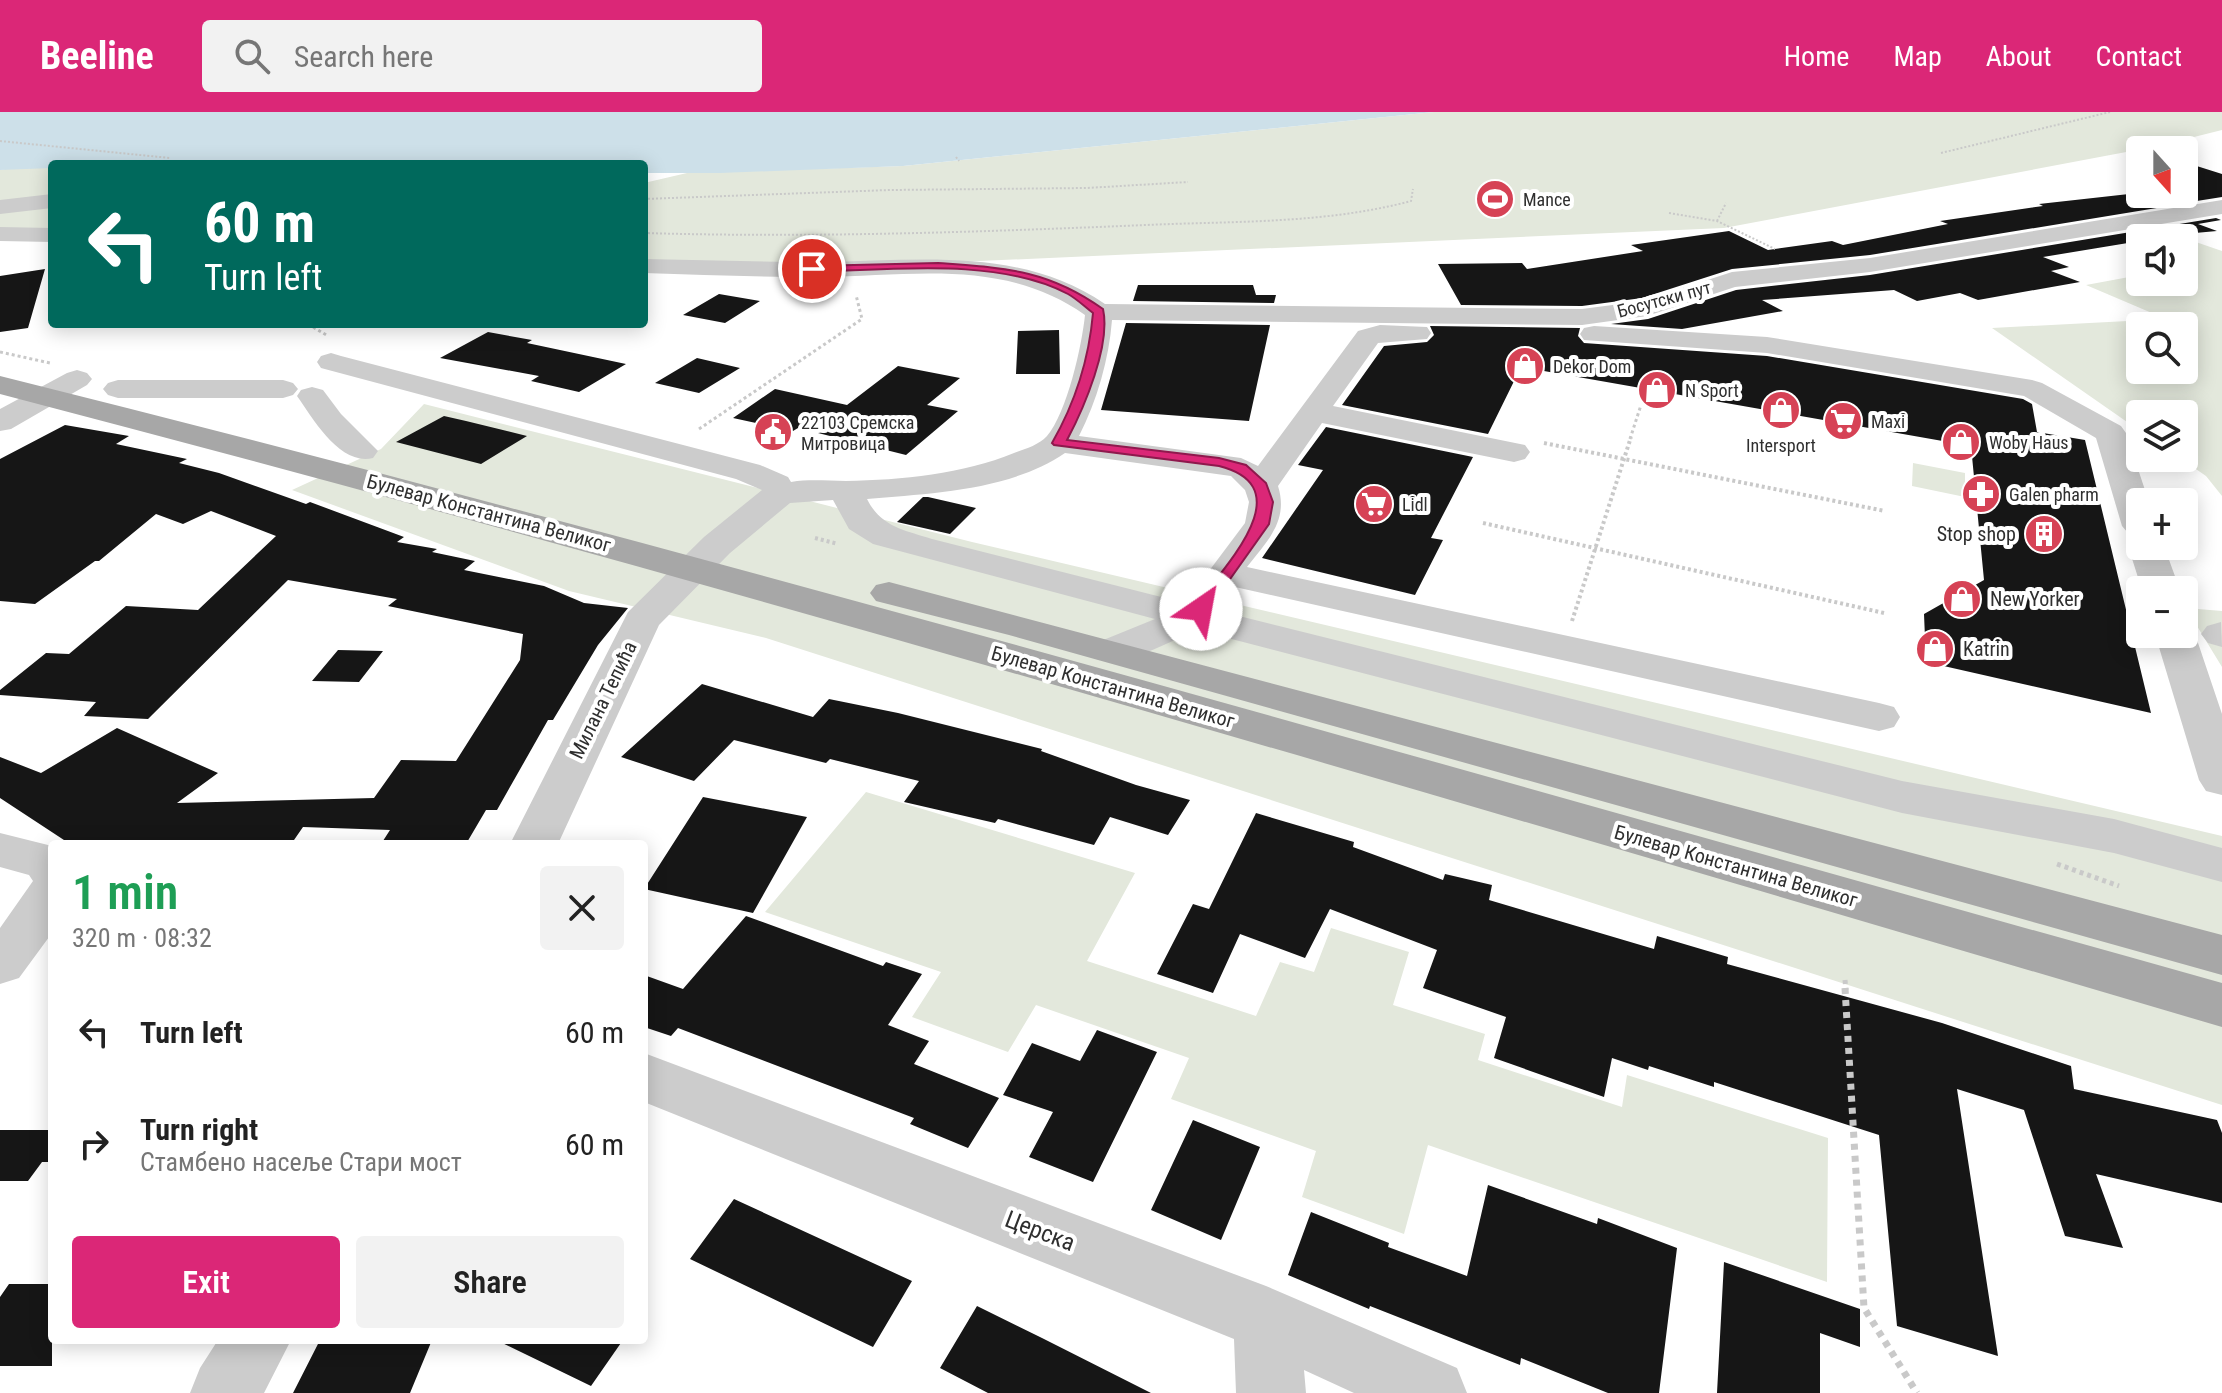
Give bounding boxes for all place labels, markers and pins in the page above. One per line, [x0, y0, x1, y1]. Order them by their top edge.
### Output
sports icon: Mance [1474, 178, 1516, 220]
place label: Mance [1523, 189, 1571, 210]
pin [778, 235, 846, 303]
shop icon: Dekor Dom [1504, 345, 1546, 387]
place label: Dekor Dom [1553, 356, 1631, 377]
shop icon: N Sport [1636, 369, 1678, 411]
place label: N Sport [1685, 380, 1739, 401]
shop icon: Intersport [1760, 389, 1802, 431]
supermarket icon: Maxi [1822, 400, 1864, 442]
public building icon: 22103 Сремска Митровица [752, 411, 794, 453]
place label: Maxi [1871, 411, 1905, 432]
place label: 22103 Сремска Митровица [801, 412, 914, 454]
shop icon: Woby Haus [1940, 421, 1982, 463]
place label: Woby Haus [1989, 432, 2069, 453]
place label: Intersport [1746, 435, 1816, 456]
pharmacy icon: Galen pharm [1960, 473, 2002, 515]
supermarket icon: Lidl [1353, 483, 1395, 525]
place label: Galen pharm [2009, 484, 2099, 505]
place label: Lidl [1402, 494, 1428, 515]
building icon: Stop shop [2023, 513, 2065, 555]
place label: Stop shop [1937, 522, 2016, 546]
shop icon: New Yorker [1941, 578, 1983, 620]
place label: New Yorker [1990, 587, 2080, 611]
shop icon: Katrin [1914, 628, 1956, 670]
place label: Katrin [1963, 637, 2010, 661]

